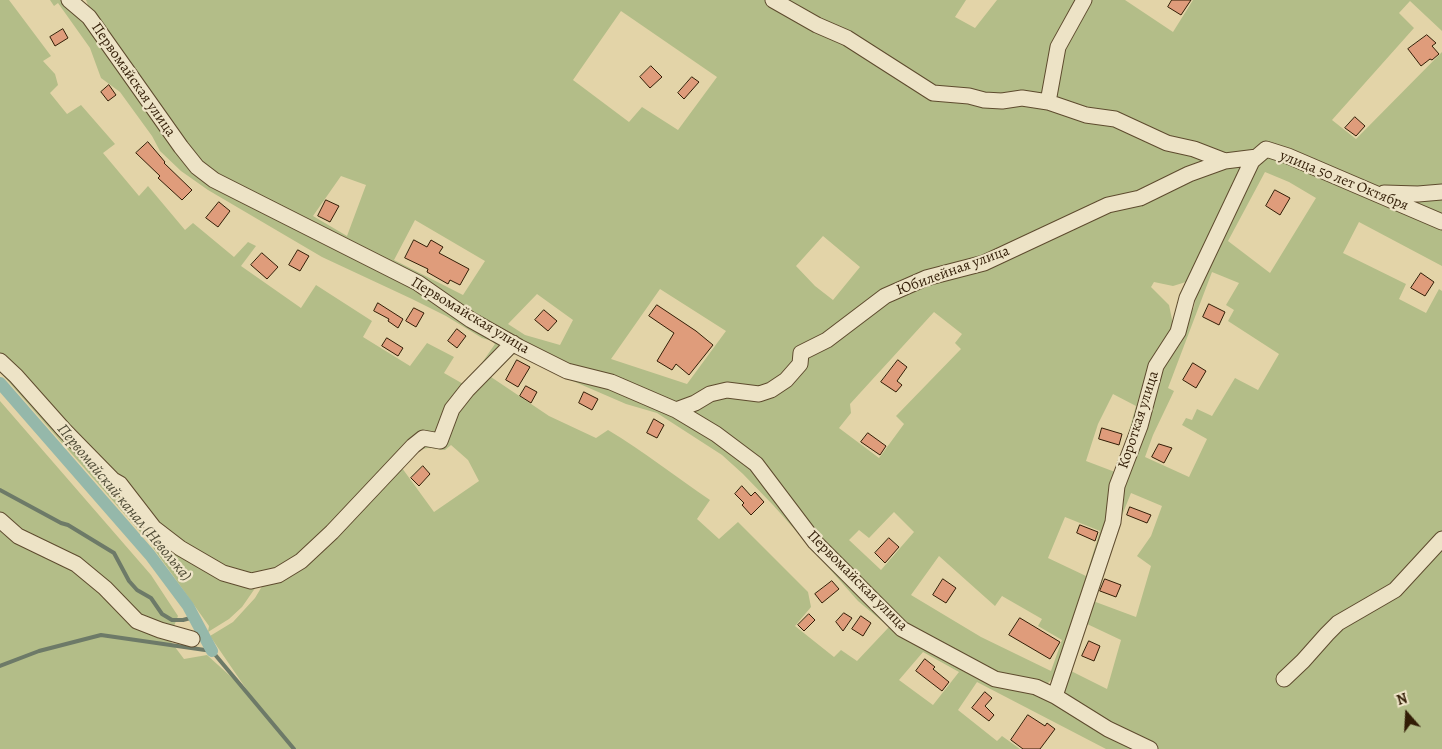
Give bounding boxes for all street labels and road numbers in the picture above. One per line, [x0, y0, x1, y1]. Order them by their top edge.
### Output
street label: Первомайская улица [87, 20, 179, 140]
street label: улица 50 лет Октября [1277, 147, 1411, 215]
street label: Юбилейная улица [894, 242, 1012, 300]
street label: Первомайская улица [408, 274, 532, 358]
street label: Короткая улица [1115, 369, 1163, 471]
street label: Первомайская улица [803, 527, 911, 635]

